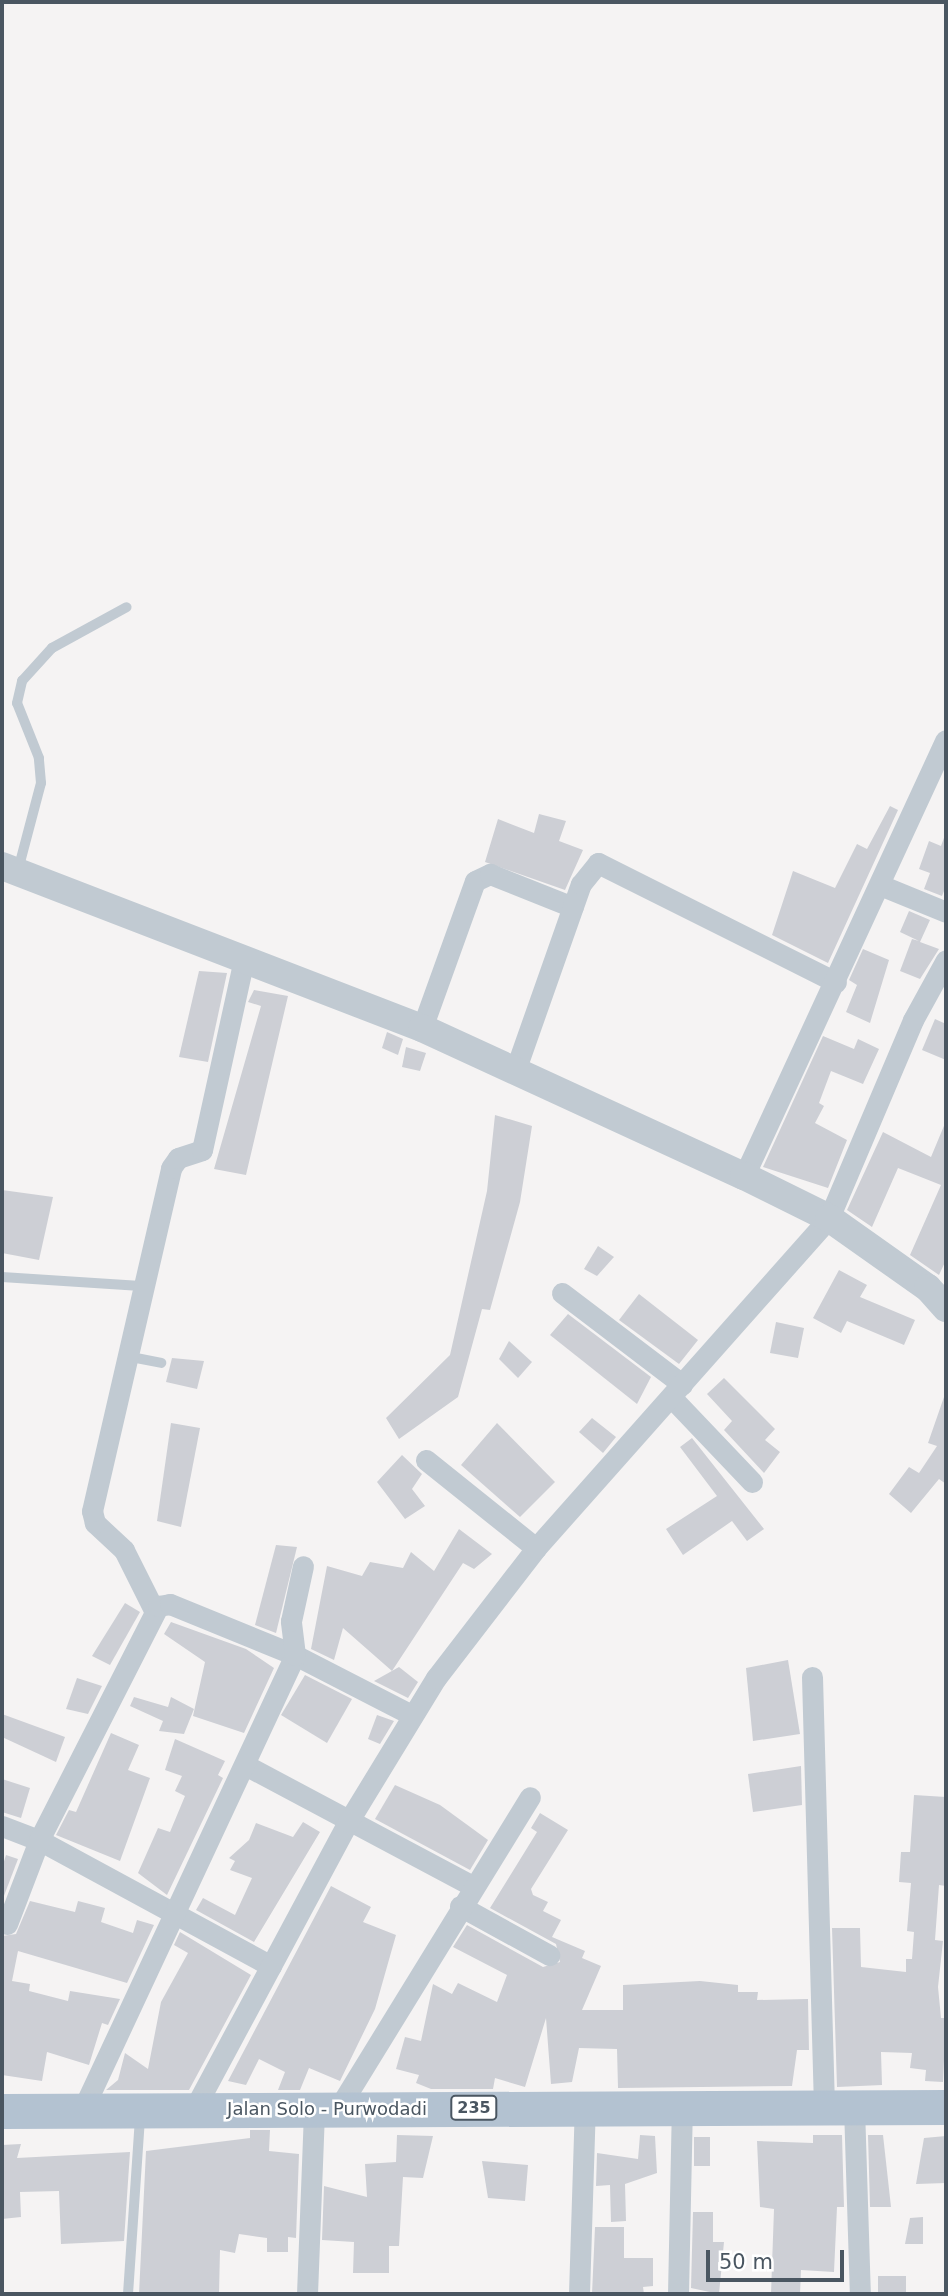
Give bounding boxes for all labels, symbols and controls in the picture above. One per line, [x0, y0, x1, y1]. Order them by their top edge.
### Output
road number: 235 [449, 2096, 498, 2120]
street label: Jalan Solo - Purwodadi [227, 2098, 427, 2120]
scale bar [710, 2236, 848, 2280]
text: 50 m [719, 2250, 773, 2274]

